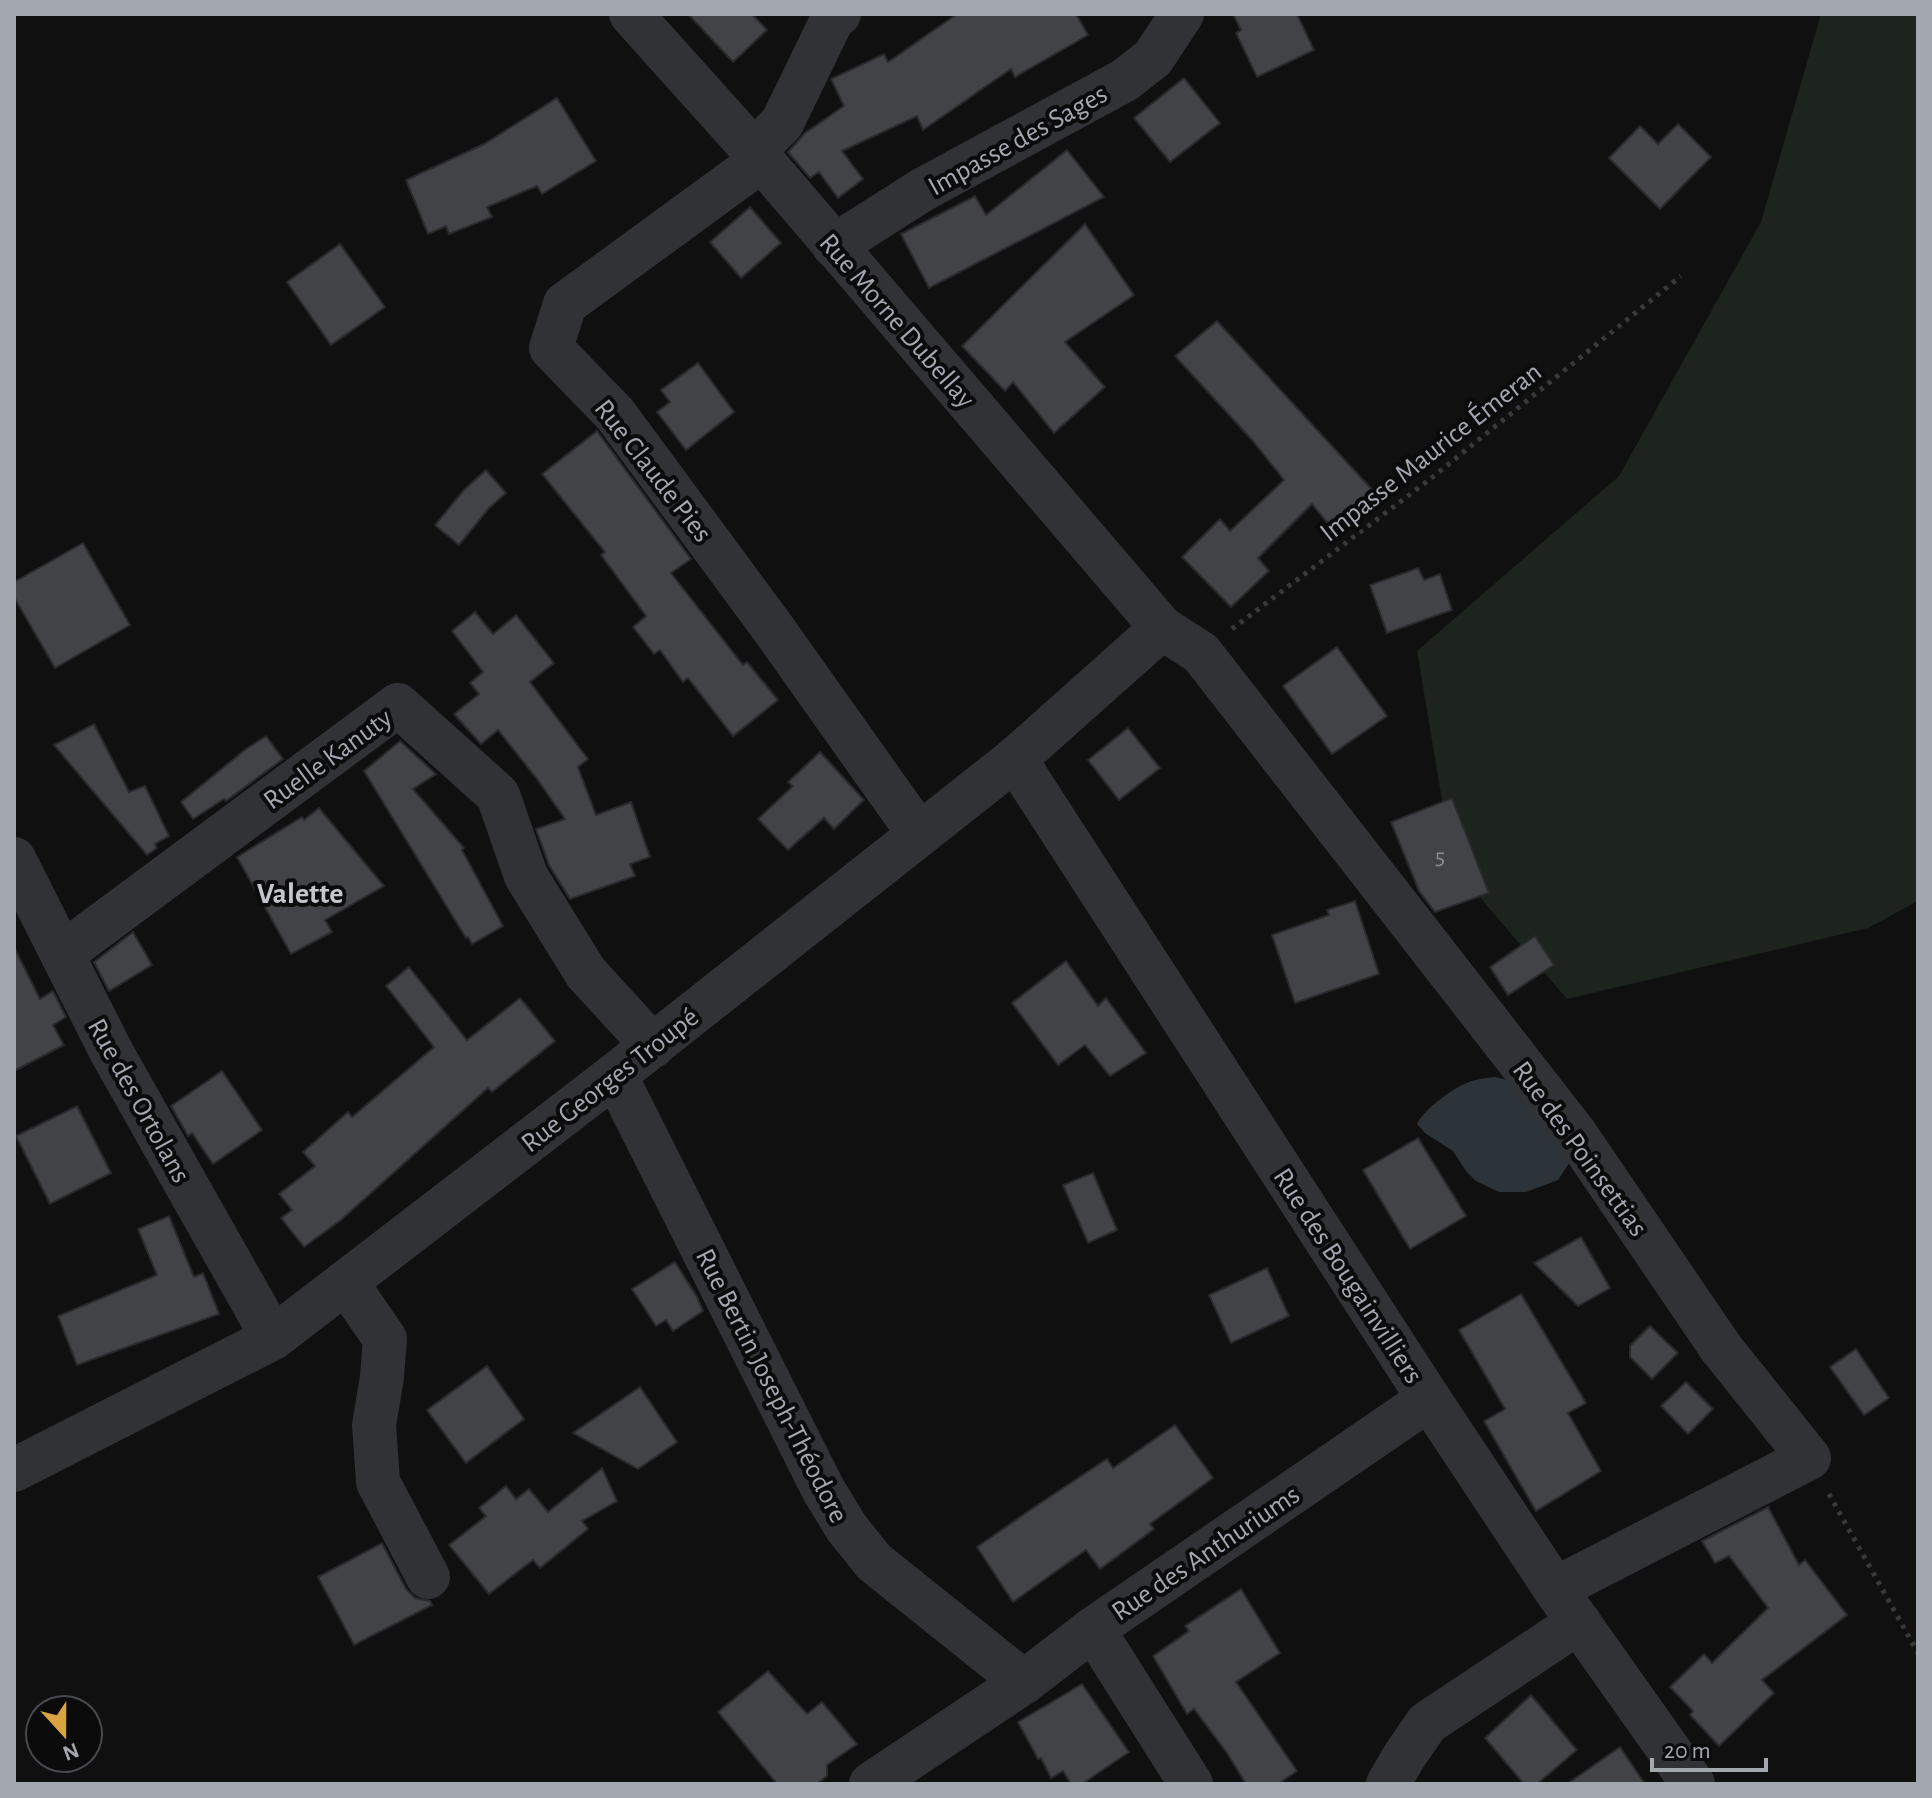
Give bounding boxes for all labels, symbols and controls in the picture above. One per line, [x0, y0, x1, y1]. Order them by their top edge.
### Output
street label: Impasse des Sages [924, 80, 1112, 201]
street label: Rue Morne Dubellay [813, 229, 980, 414]
street label: Impasse Maurice Émeran [1313, 355, 1547, 547]
street label: Rue Claude Pies [588, 395, 716, 548]
street label: Ruelle Kanuty [259, 704, 397, 815]
house number: 5 [1435, 845, 1445, 869]
district label: Valette [257, 879, 343, 909]
street label: Rue Georges Troupé [516, 1003, 704, 1158]
street label: Rue des Ortolans [82, 1014, 195, 1188]
street label: Rue des Poinsettias [1507, 1057, 1652, 1242]
street label: Rue des Bougainvilliers [1267, 1163, 1427, 1389]
street label: Rue Bertin Joseph-Théodore [690, 1244, 853, 1527]
street label: Rue des Anthuriums [1107, 1481, 1305, 1627]
north arrow [24, 1694, 104, 1774]
scale bar [1652, 1722, 1766, 1772]
text: N [60, 1739, 82, 1765]
text: 20 m [1664, 1739, 1711, 1763]

